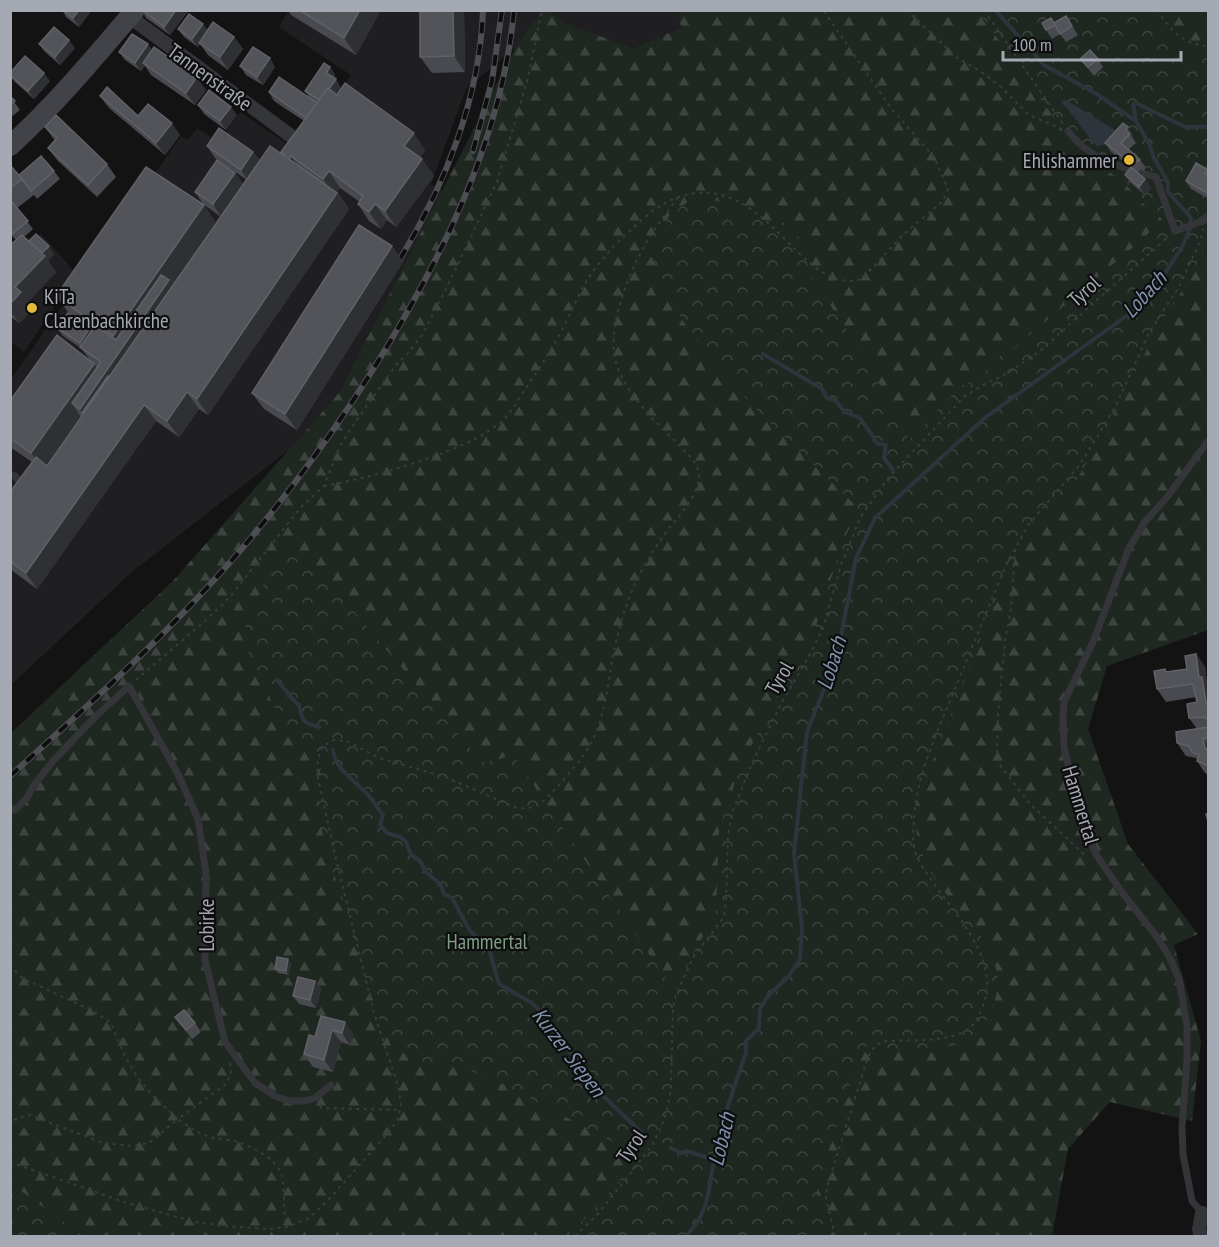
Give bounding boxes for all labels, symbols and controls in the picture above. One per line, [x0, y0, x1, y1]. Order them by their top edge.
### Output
scale bar [1003, 24, 1182, 62]
text: 100 m [1012, 33, 1052, 56]
street label: Tannenstraße [162, 37, 258, 117]
place label: Ehlishammer [1023, 147, 1117, 174]
marker: Ehlishammer [1122, 153, 1136, 167]
water label: Lobach [1116, 264, 1173, 323]
street label: Tyrol [1062, 269, 1106, 313]
place label: KiTa Clarenbachkirche [44, 283, 169, 334]
marker: KiTa Clarenbachkirche [25, 301, 39, 315]
water label: Lobach [810, 632, 853, 693]
street label: Tyrol [759, 656, 799, 700]
street label: Hammertal [1056, 762, 1106, 848]
street label: Lobirke [193, 899, 220, 951]
park label: Hammertal [447, 928, 528, 955]
water label: Kurzer Siepen [526, 1002, 613, 1103]
water label: Lobach [701, 1108, 741, 1168]
street label: Tyrol [610, 1124, 652, 1168]

